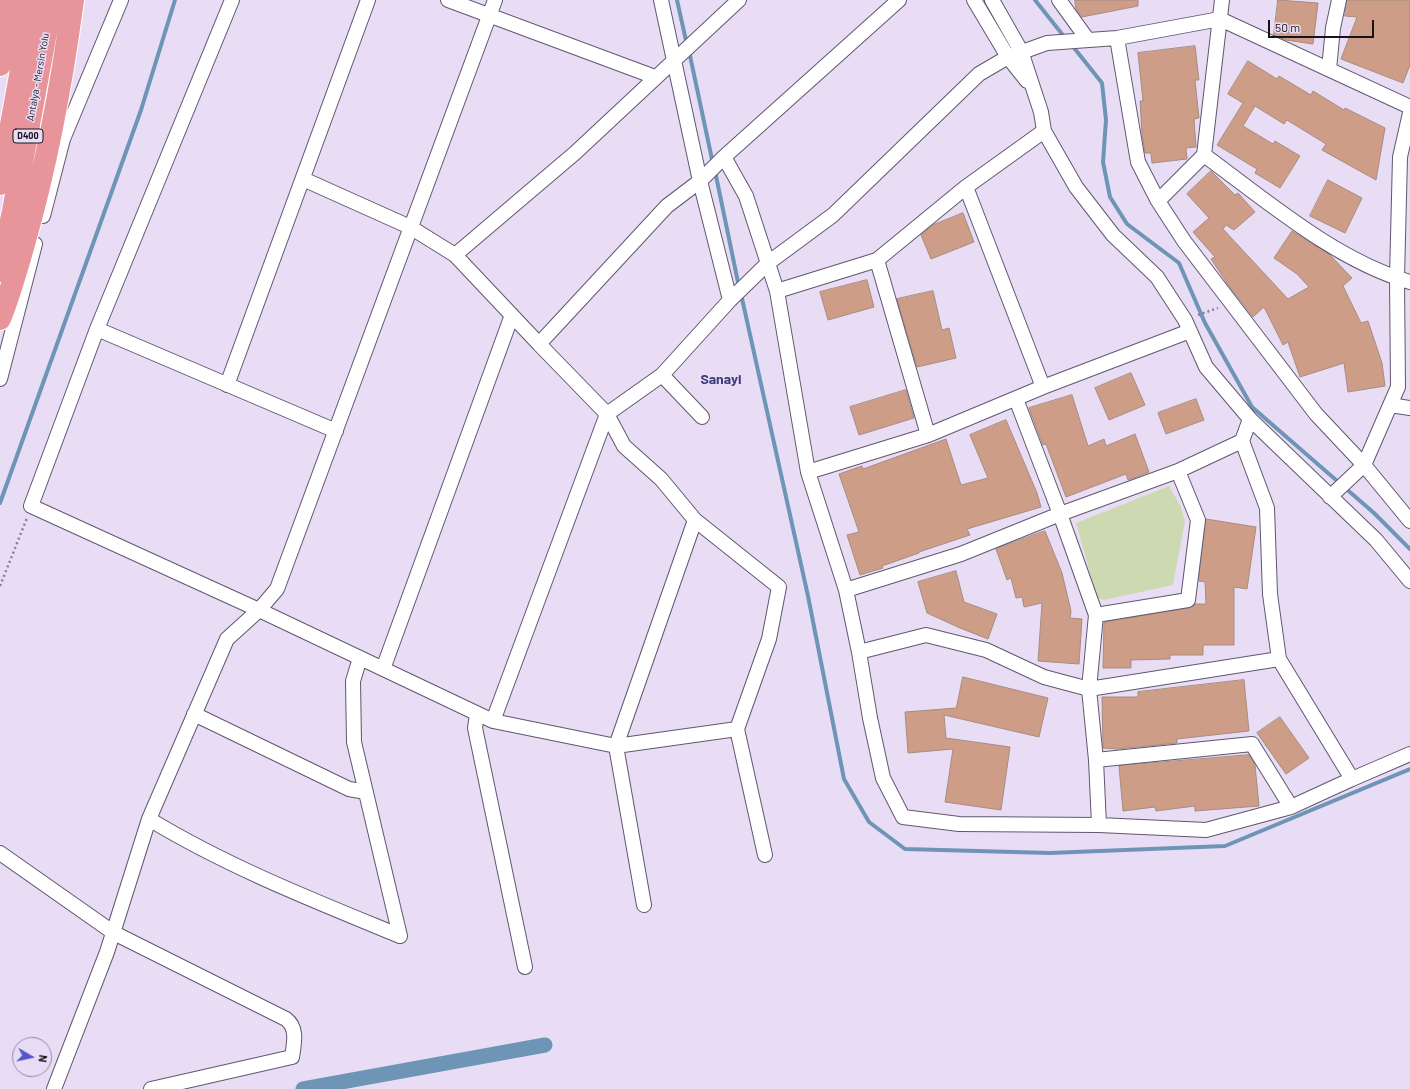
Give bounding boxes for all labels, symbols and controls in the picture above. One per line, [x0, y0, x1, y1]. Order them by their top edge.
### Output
scale bar [1270, 12, 1376, 38]
text: 50 m [1275, 20, 1300, 34]
street label: Antalya - Mersin Yolu [24, 32, 52, 122]
road number: D400 [13, 129, 43, 143]
district label: Sanayi [700, 371, 742, 387]
north arrow [12, 1037, 52, 1077]
text: N [36, 1054, 50, 1063]

